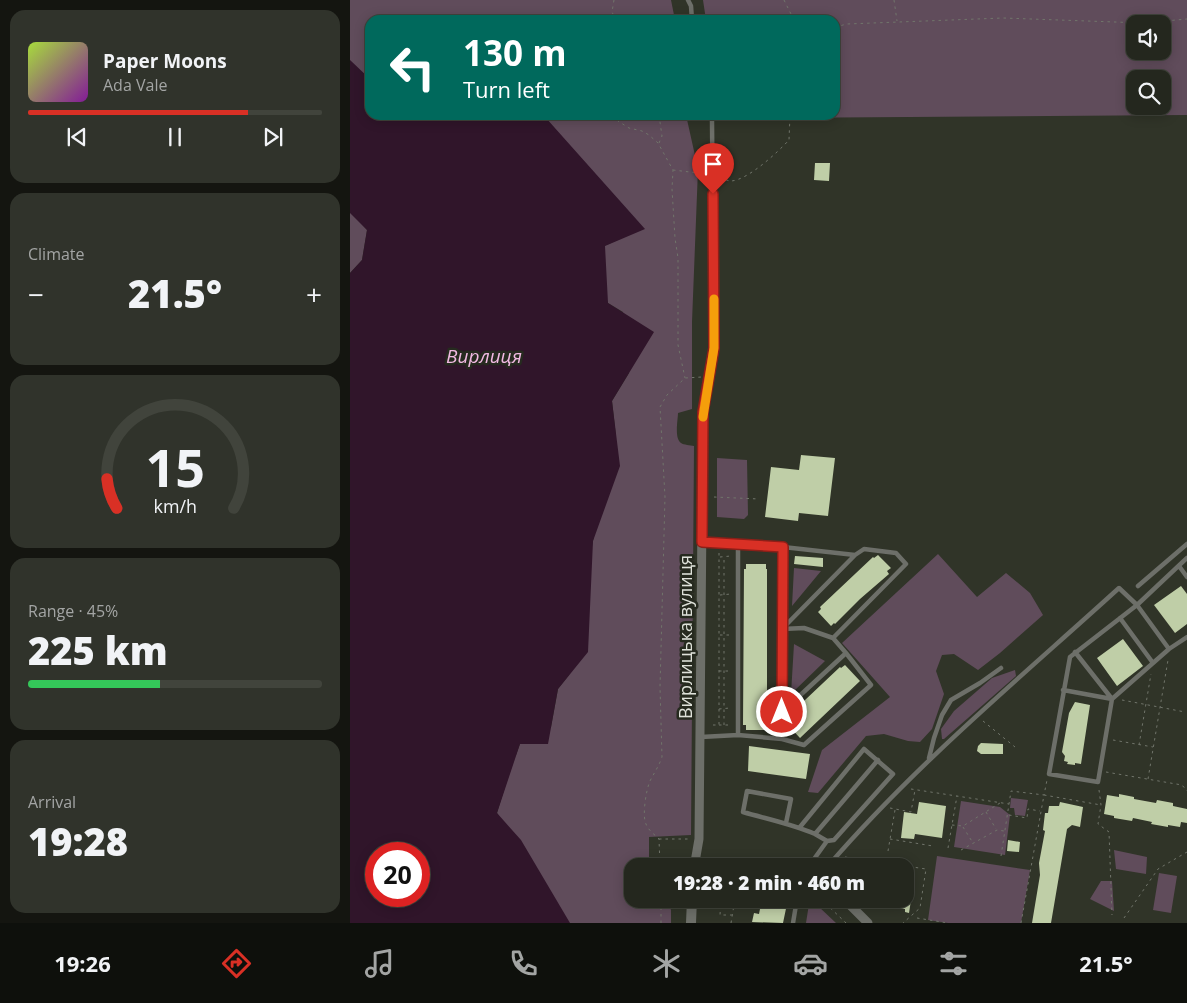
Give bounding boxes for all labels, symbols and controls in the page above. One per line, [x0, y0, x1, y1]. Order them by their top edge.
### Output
map controls [1126, 15, 1171, 115]
button: sound [1126, 15, 1171, 60]
text: 130 m [463, 29, 567, 76]
icon: left [380, 35, 445, 100]
text: Paper Moons [103, 48, 227, 74]
button: search [1126, 70, 1171, 115]
text: Ada Vale [103, 74, 167, 96]
text: Turn left [463, 74, 550, 104]
icon: previous [63, 123, 91, 151]
icon: pause [161, 123, 189, 151]
icon: next [259, 123, 287, 151]
pin [692, 143, 734, 194]
icon: arrive [699, 150, 727, 178]
text: Climate [28, 243, 85, 265]
text: 21.5° [128, 267, 222, 319]
text: − [28, 275, 44, 313]
text: + [306, 275, 322, 313]
water label: Вирлиця [446, 343, 522, 369]
text: 15 [145, 431, 205, 502]
text: km/h [153, 494, 197, 518]
street label: Вирлицька вулиця [673, 555, 697, 719]
text: Range · 45% [28, 600, 118, 622]
text: 225 km [28, 624, 168, 676]
position arrow [755, 685, 807, 737]
text: Arrival [28, 791, 76, 813]
text: 19:28 [28, 815, 128, 867]
speed limit sign: 20 [365, 842, 430, 907]
text: 19:28 · 2 min · 460 m [673, 870, 865, 896]
icon: directions [219, 946, 254, 981]
icon: music [362, 946, 397, 981]
icon: phone [506, 946, 541, 981]
icon: climate [649, 946, 684, 981]
icon: car [793, 946, 828, 981]
icon: filters [936, 946, 971, 981]
text: 19:26 [54, 948, 111, 978]
text: 21.5° [1079, 948, 1133, 978]

